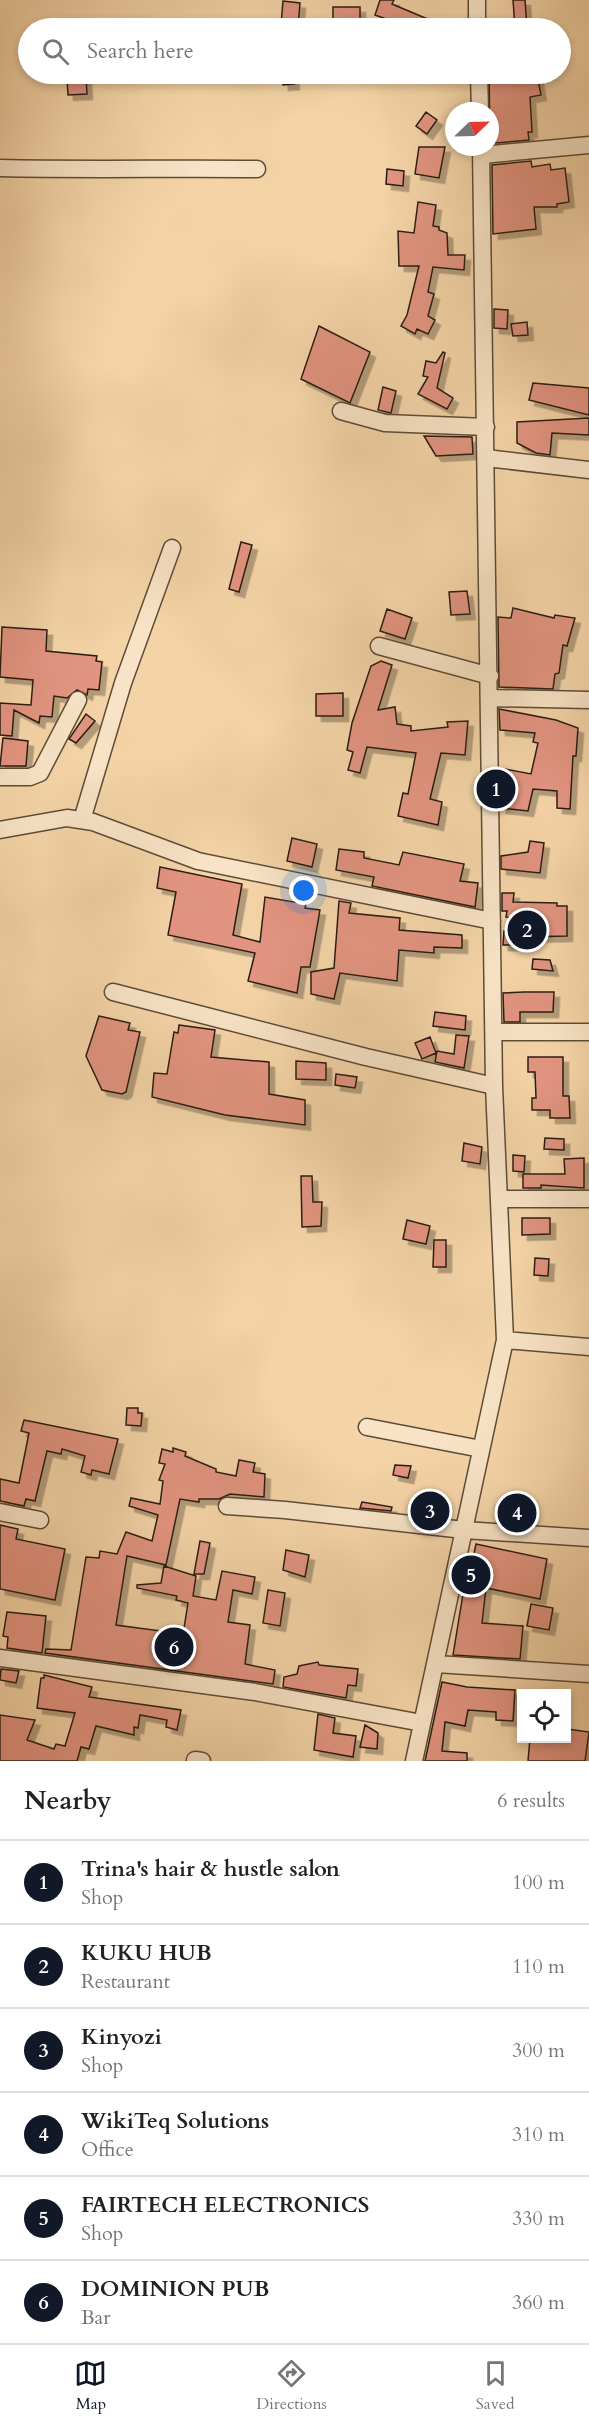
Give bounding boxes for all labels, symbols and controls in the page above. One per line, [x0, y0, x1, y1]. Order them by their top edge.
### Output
search box [18, 18, 571, 84]
icon: search [39, 35, 72, 68]
text: Search here [87, 36, 194, 66]
north arrow [445, 102, 499, 156]
pin: 1 [476, 766, 516, 812]
your location [289, 876, 318, 905]
pin: 2 [508, 908, 546, 952]
pin: 3 [410, 1488, 450, 1534]
pin: 4 [498, 1490, 536, 1536]
pin: 5 [452, 1552, 490, 1598]
pin: 6 [154, 1624, 194, 1670]
map controls [517, 1689, 571, 1743]
button: locate [517, 1689, 571, 1743]
text: Nearby [24, 1783, 112, 1818]
text: 6 results [497, 1787, 565, 1814]
text: Trina's hair & hustle salon [81, 1854, 340, 1884]
text: 1 [38, 1869, 49, 1896]
text: 100 m [512, 1869, 565, 1896]
text: Shop [81, 1884, 123, 1911]
text: KUKU HUB [81, 1938, 212, 1968]
text: 2 [38, 1953, 49, 1980]
text: 110 m [512, 1953, 565, 1980]
text: Restaurant [81, 1968, 170, 1995]
text: Kinyozi [81, 2022, 162, 2052]
text: 3 [38, 2037, 49, 2064]
text: 300 m [512, 2037, 565, 2064]
text: Shop [81, 2052, 123, 2079]
text: WikiTeq Solutions [81, 2106, 269, 2136]
text: 4 [38, 2121, 49, 2148]
text: 310 m [512, 2121, 565, 2148]
text: Office [81, 2136, 134, 2163]
text: FAIRTECH ELECTRONICS [81, 2190, 369, 2220]
text: 5 [38, 2205, 49, 2232]
text: 330 m [512, 2205, 565, 2232]
text: Shop [81, 2220, 123, 2247]
text: DOMINION PUB [81, 2274, 269, 2304]
text: 6 [38, 2289, 49, 2316]
text: 360 m [512, 2289, 565, 2316]
text: Bar [81, 2304, 111, 2331]
tab: Map [74, 2357, 107, 2415]
tab: Directions [256, 2357, 327, 2415]
tab: Saved [476, 2357, 515, 2415]

